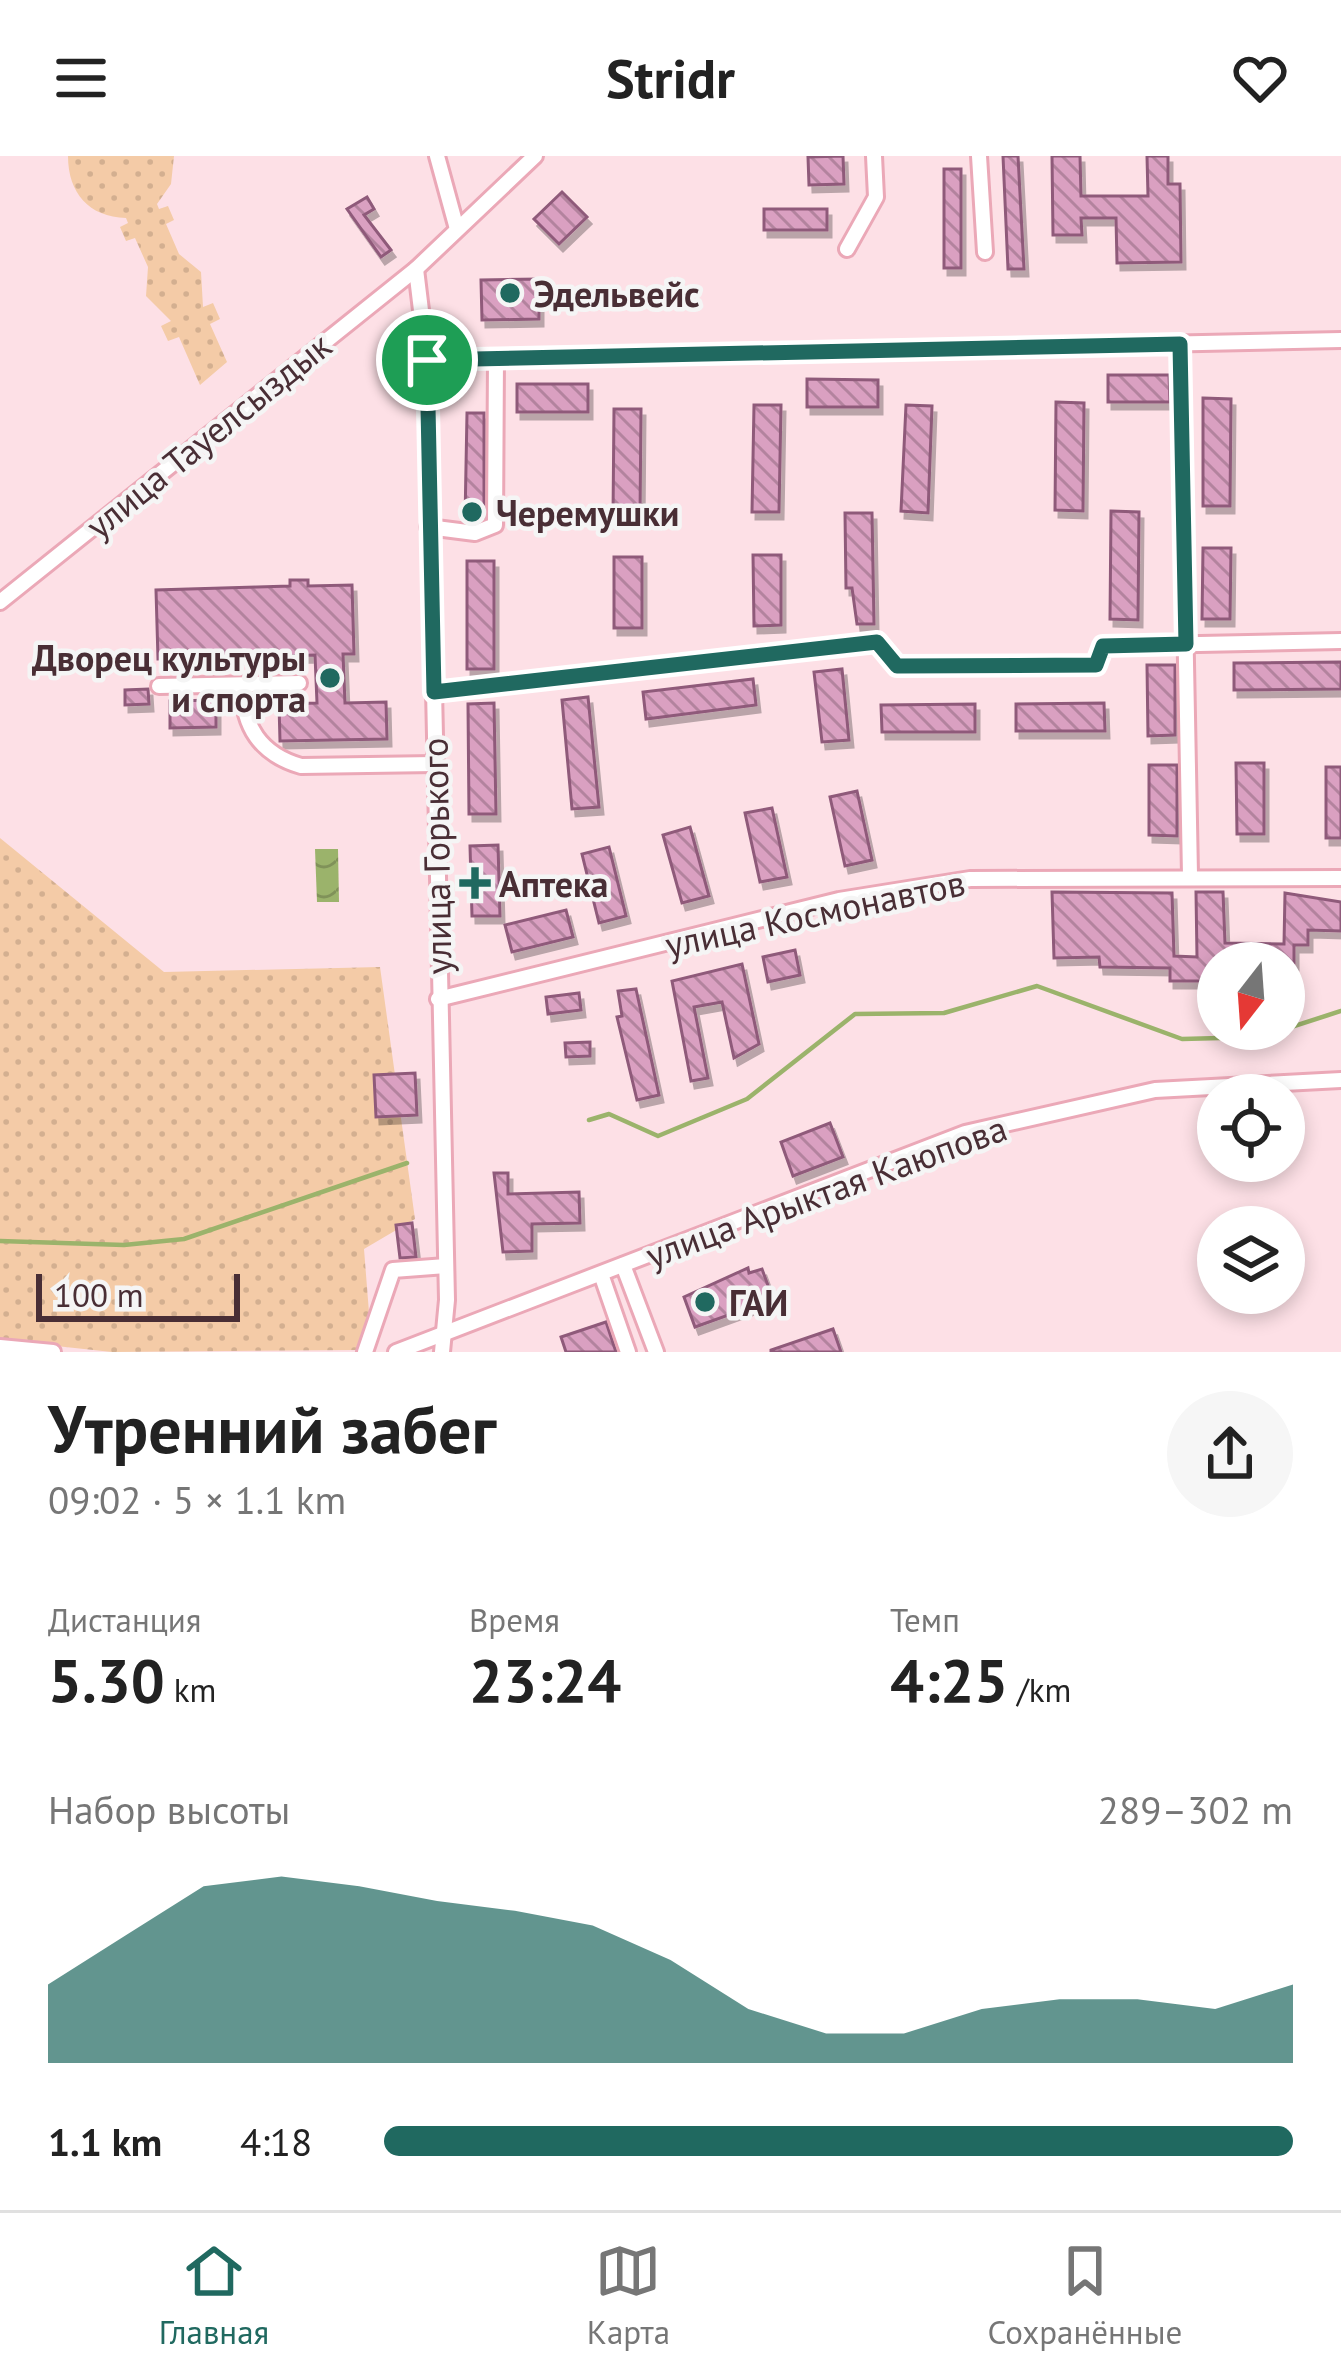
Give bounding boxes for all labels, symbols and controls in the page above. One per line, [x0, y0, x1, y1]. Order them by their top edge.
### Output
text: Stridr [606, 43, 735, 113]
icon: menu [48, 45, 114, 111]
icon: heart [1227, 45, 1293, 111]
place label: Эдельвейс [534, 270, 700, 317]
marker: Эдельвейс [497, 280, 523, 306]
pin [376, 309, 478, 411]
street label: улица Тауелсыздык [76, 322, 340, 548]
icon: arrive [394, 327, 460, 393]
place label: Черемушки [496, 489, 679, 536]
marker: Черемушки [459, 499, 485, 525]
place label: Дворец культуры и спорта [32, 634, 306, 722]
marker: Дворец культуры и спорта [317, 665, 343, 691]
street label: улица Горького [410, 737, 462, 975]
street label: улица Космонавтов [661, 858, 969, 968]
place label: Аптека [499, 860, 608, 907]
marker: Аптека [462, 870, 488, 896]
north arrow [1197, 942, 1305, 1050]
map controls [1197, 942, 1305, 1314]
button: locate [1197, 1074, 1305, 1182]
street label: улица Арыктая Каюпова [639, 1104, 1013, 1278]
button: layers [1197, 1206, 1305, 1314]
scale bar [36, 1268, 240, 1321]
text: 100 m [54, 1273, 144, 1316]
place label: ГАИ [729, 1279, 788, 1326]
marker: ГАИ [692, 1289, 718, 1315]
text: Утренний забег [48, 1386, 496, 1471]
button: share [1167, 1391, 1293, 1517]
text: 09:02 · 5 × 1.1 km [48, 1474, 346, 1525]
text: Дистанция [48, 1598, 202, 1641]
text: Время [469, 1598, 560, 1641]
text: Темп [890, 1598, 960, 1641]
text: 5.30 [48, 1641, 165, 1719]
text: 23:24 [469, 1641, 621, 1719]
text: 4:25 [890, 1641, 1008, 1719]
text: km [165, 1668, 216, 1711]
text: /km [1008, 1668, 1071, 1711]
text: Набор высоты [48, 1784, 290, 1835]
text: 289–302 m [1098, 1784, 1293, 1835]
text: 1.1 km [48, 2116, 162, 2167]
text: 4:18 [240, 2116, 312, 2167]
tab: Главная [159, 2238, 269, 2353]
tab: Карта [587, 2238, 670, 2353]
tab: Сохранённые [988, 2238, 1182, 2353]

